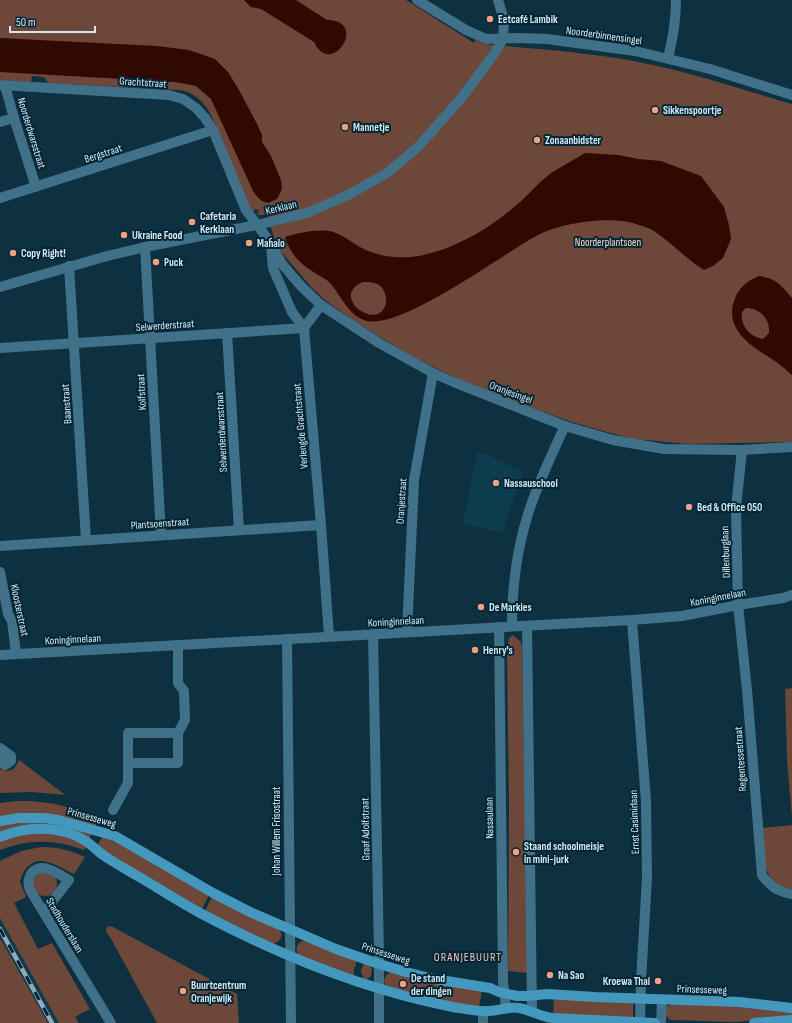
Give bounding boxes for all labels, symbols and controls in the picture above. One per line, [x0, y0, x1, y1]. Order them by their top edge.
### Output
scale bar [10, 8, 95, 34]
place label: Eetcafé Lambik [498, 13, 558, 26]
marker: Eetcafé Lambik [485, 14, 495, 24]
text: 50 m [16, 15, 36, 30]
street label: Noorderbinnensingel [565, 24, 643, 47]
street label: Grachtstraat [119, 74, 168, 91]
street label: Noorderdwarsstraat [15, 96, 49, 171]
place label: Sikkenspoortje [663, 104, 722, 117]
marker: Sikkenspoortje [650, 105, 660, 115]
place label: Mannetje [353, 121, 390, 134]
marker: Mannetje [340, 122, 350, 132]
place label: Zonaanbidster [545, 134, 602, 147]
marker: Zonaanbidster [532, 135, 542, 145]
street label: Bergstraat [83, 141, 124, 166]
street label: Kerklaan [264, 197, 298, 218]
place label: Cafetaria Kerklaan [200, 210, 237, 236]
marker: Cafetaria Kerklaan [187, 217, 197, 227]
place label: Ukraine Food [132, 229, 183, 242]
marker: Ukraine Food [119, 230, 129, 240]
park label: Noorderplantsoen [575, 236, 642, 249]
place label: Mah̄alo [257, 237, 285, 250]
marker: Mah̄alo [244, 238, 254, 248]
place label: Copy Right! [21, 247, 66, 260]
marker: Copy Right! [8, 248, 18, 258]
place label: Puck [164, 256, 183, 269]
marker: Puck [151, 257, 161, 267]
street label: Selwerderstraat [135, 317, 195, 334]
street label: Kolfstraat [134, 373, 149, 411]
street label: Oranjesingel [487, 378, 534, 407]
street label: Verlengde Grachtstraat [290, 382, 311, 469]
street label: Baanstraat [59, 383, 74, 424]
street label: Selwerderdwarsstraat [213, 391, 230, 473]
street label: Oranjestraat [393, 477, 410, 524]
place label: Nassauschool [504, 477, 558, 490]
marker: Nassauschool [491, 478, 501, 488]
place label: Bed & Office 050 [697, 501, 762, 514]
marker: Bed & Office 050 [684, 502, 694, 512]
street label: Plantsoenstraat [130, 515, 190, 532]
street label: Dillenburglaan [718, 525, 733, 578]
street label: Kloosterstraat [8, 583, 32, 638]
street label: Koninginnelaan [689, 586, 747, 609]
place label: De Markies [489, 601, 532, 614]
marker: De Markies [476, 602, 486, 612]
street label: Koninginnelaan [368, 614, 425, 629]
street label: Koninginnelaan [45, 632, 102, 647]
place label: Henry's [483, 644, 513, 657]
marker: Henry's [470, 645, 480, 655]
street label: Regentessestraat [732, 725, 749, 792]
street label: Johan Willem Frisostraat [270, 786, 283, 876]
street label: Ernst Casimirlaan [627, 789, 642, 854]
street label: Graaf Adolfstraat [358, 797, 373, 861]
street label: Nassaulaan [483, 797, 496, 839]
street label: Prinsesseweg [66, 804, 118, 831]
place label: Staand schoolmeisje in mini-jurk [524, 840, 604, 866]
marker: Staand schoolmeisje in mini-jurk [511, 847, 521, 857]
street label: Stadhouderslaan [43, 895, 86, 955]
street label: Prinsesseweg [360, 940, 412, 968]
district label: ORANJEBUURT [434, 950, 502, 965]
place label: Na Sao [558, 969, 585, 982]
marker: Na Sao [545, 970, 555, 980]
place label: De stand der dingen [411, 972, 452, 998]
place label: Kroewa Thai [603, 975, 650, 988]
marker: Kroewa Thai [653, 976, 663, 986]
place label: Buurtcentrum Oranjewijk [191, 979, 246, 1005]
marker: De stand der dingen [398, 979, 408, 989]
street label: Prinsesseweg [677, 982, 728, 997]
marker: Buurtcentrum Oranjewijk [178, 986, 188, 996]

